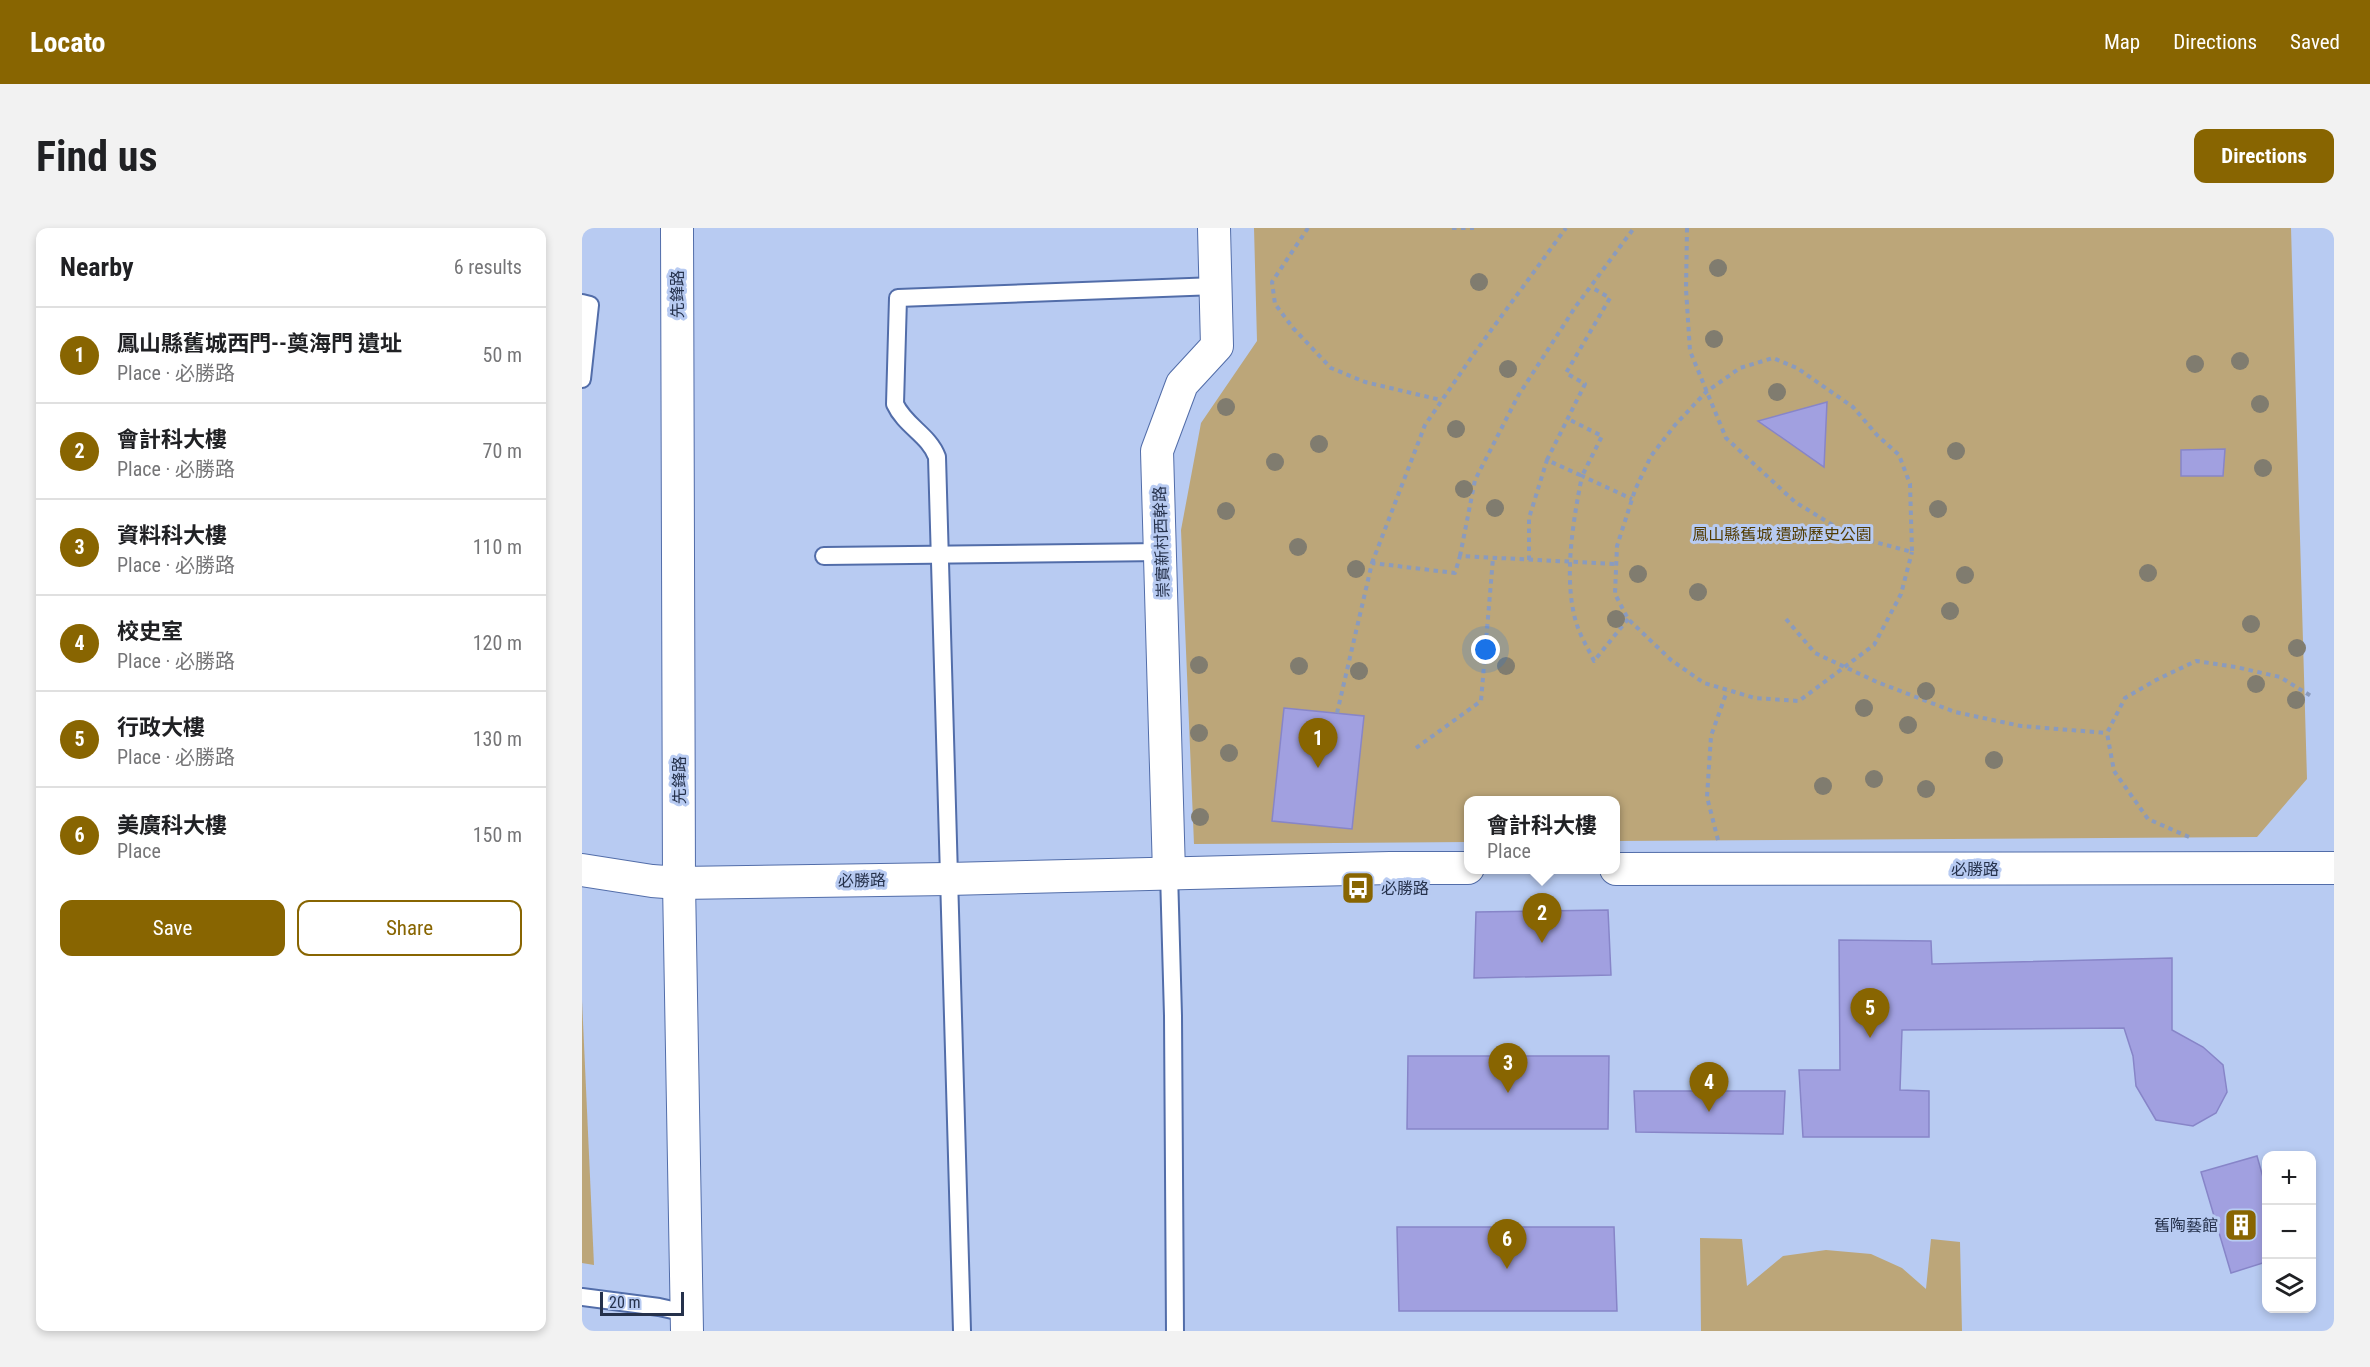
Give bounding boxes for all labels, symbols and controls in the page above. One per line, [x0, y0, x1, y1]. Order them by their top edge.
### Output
text: Locato [30, 26, 106, 59]
text: Map [2104, 30, 2140, 54]
text: Directions [2173, 30, 2257, 54]
text: Saved [2290, 30, 2340, 54]
button: Directions [2194, 129, 2334, 183]
text: Find us [36, 132, 157, 181]
text: Nearby [60, 252, 134, 282]
text: 6 results [454, 255, 522, 279]
street label: 先鋒路 [668, 270, 687, 318]
text: 鳳山縣舊城西門--奠海門 遺址 [117, 331, 402, 356]
text: 1 [74, 343, 85, 367]
text: 50 m [483, 343, 522, 367]
text: Place · 必勝路 [117, 361, 235, 385]
text: 會計科大樓 [117, 427, 227, 452]
text: 2 [74, 439, 85, 463]
text: 70 m [483, 439, 522, 463]
text: Place · 必勝路 [117, 457, 235, 481]
street label: 崇實新村西幹路 [1150, 486, 1173, 598]
text: 資料科大樓 [117, 523, 227, 548]
park label: 鳳山縣舊城 遺跡歷史公園 [1692, 525, 1872, 544]
text: 3 [74, 535, 85, 559]
text: 110 m [473, 535, 522, 559]
text: Place · 必勝路 [117, 553, 235, 577]
text: 校史室 [117, 619, 183, 644]
text: 4 [74, 631, 85, 655]
text: 120 m [473, 631, 522, 655]
your location [1471, 635, 1500, 664]
text: Place · 必勝路 [117, 649, 235, 673]
text: 行政大樓 [117, 715, 205, 740]
pin: 1 [1298, 718, 1338, 768]
text: 5 [74, 727, 85, 751]
text: 130 m [473, 727, 522, 751]
text: Place · 必勝路 [117, 745, 235, 769]
street label: 先鋒路 [670, 756, 689, 804]
popup [1464, 796, 1620, 874]
text: 美廣科大樓 [117, 813, 227, 838]
text: 會計科大樓 [1487, 813, 1597, 838]
text: 6 [74, 823, 85, 847]
text: 150 m [473, 823, 522, 847]
text: Place [117, 839, 161, 863]
text: Place [1487, 839, 1531, 863]
street label: 必勝路 [1951, 860, 1999, 879]
bus stop icon: 必勝路 [1340, 870, 1376, 906]
street label: 必勝路 [838, 871, 886, 890]
place label: 必勝路 [1381, 879, 1429, 898]
pin: 2 [1522, 894, 1562, 943]
button: Save [60, 900, 285, 956]
button: Share [297, 900, 522, 956]
pin: 5 [1850, 988, 1890, 1038]
pin: 3 [1488, 1044, 1528, 1093]
pin: 4 [1690, 1062, 1728, 1112]
map controls [2262, 1151, 2316, 1313]
button: + [2262, 1151, 2316, 1205]
button: − [2262, 1205, 2316, 1259]
building icon: 舊陶藝館 [2223, 1207, 2259, 1243]
place label: 舊陶藝館 [2154, 1216, 2218, 1235]
pin: 6 [1488, 1220, 1526, 1269]
button: layers [2262, 1259, 2316, 1313]
scale bar [600, 1289, 684, 1316]
text: 20 m [609, 1293, 641, 1312]

